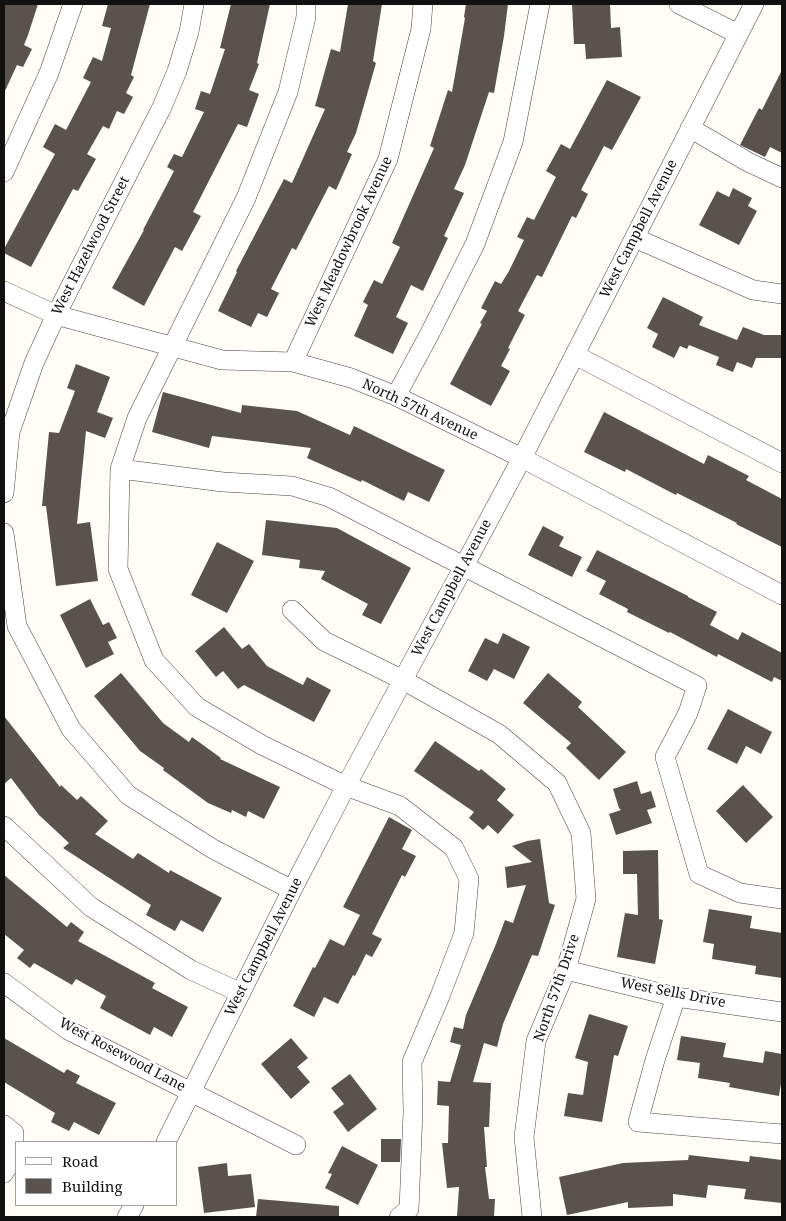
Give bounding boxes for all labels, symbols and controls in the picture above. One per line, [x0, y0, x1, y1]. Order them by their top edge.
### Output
street label: West Meadowbrook Avenue [302, 154, 396, 330]
street label: West Campbell Avenue [597, 157, 681, 301]
street label: West Hazelwood Street [49, 174, 133, 318]
street label: North 57th Avenue [359, 376, 481, 444]
street label: West Campbell Avenue [409, 517, 495, 659]
street label: West Campbell Avenue [222, 875, 306, 1019]
street label: North 57th Drive [531, 932, 583, 1044]
street label: West Sells Drive [619, 975, 727, 1011]
street label: West Rosewood Lane [56, 1015, 188, 1095]
legend [15, 1141, 178, 1206]
text: Road [62, 1151, 98, 1171]
text: Building [62, 1176, 123, 1196]

